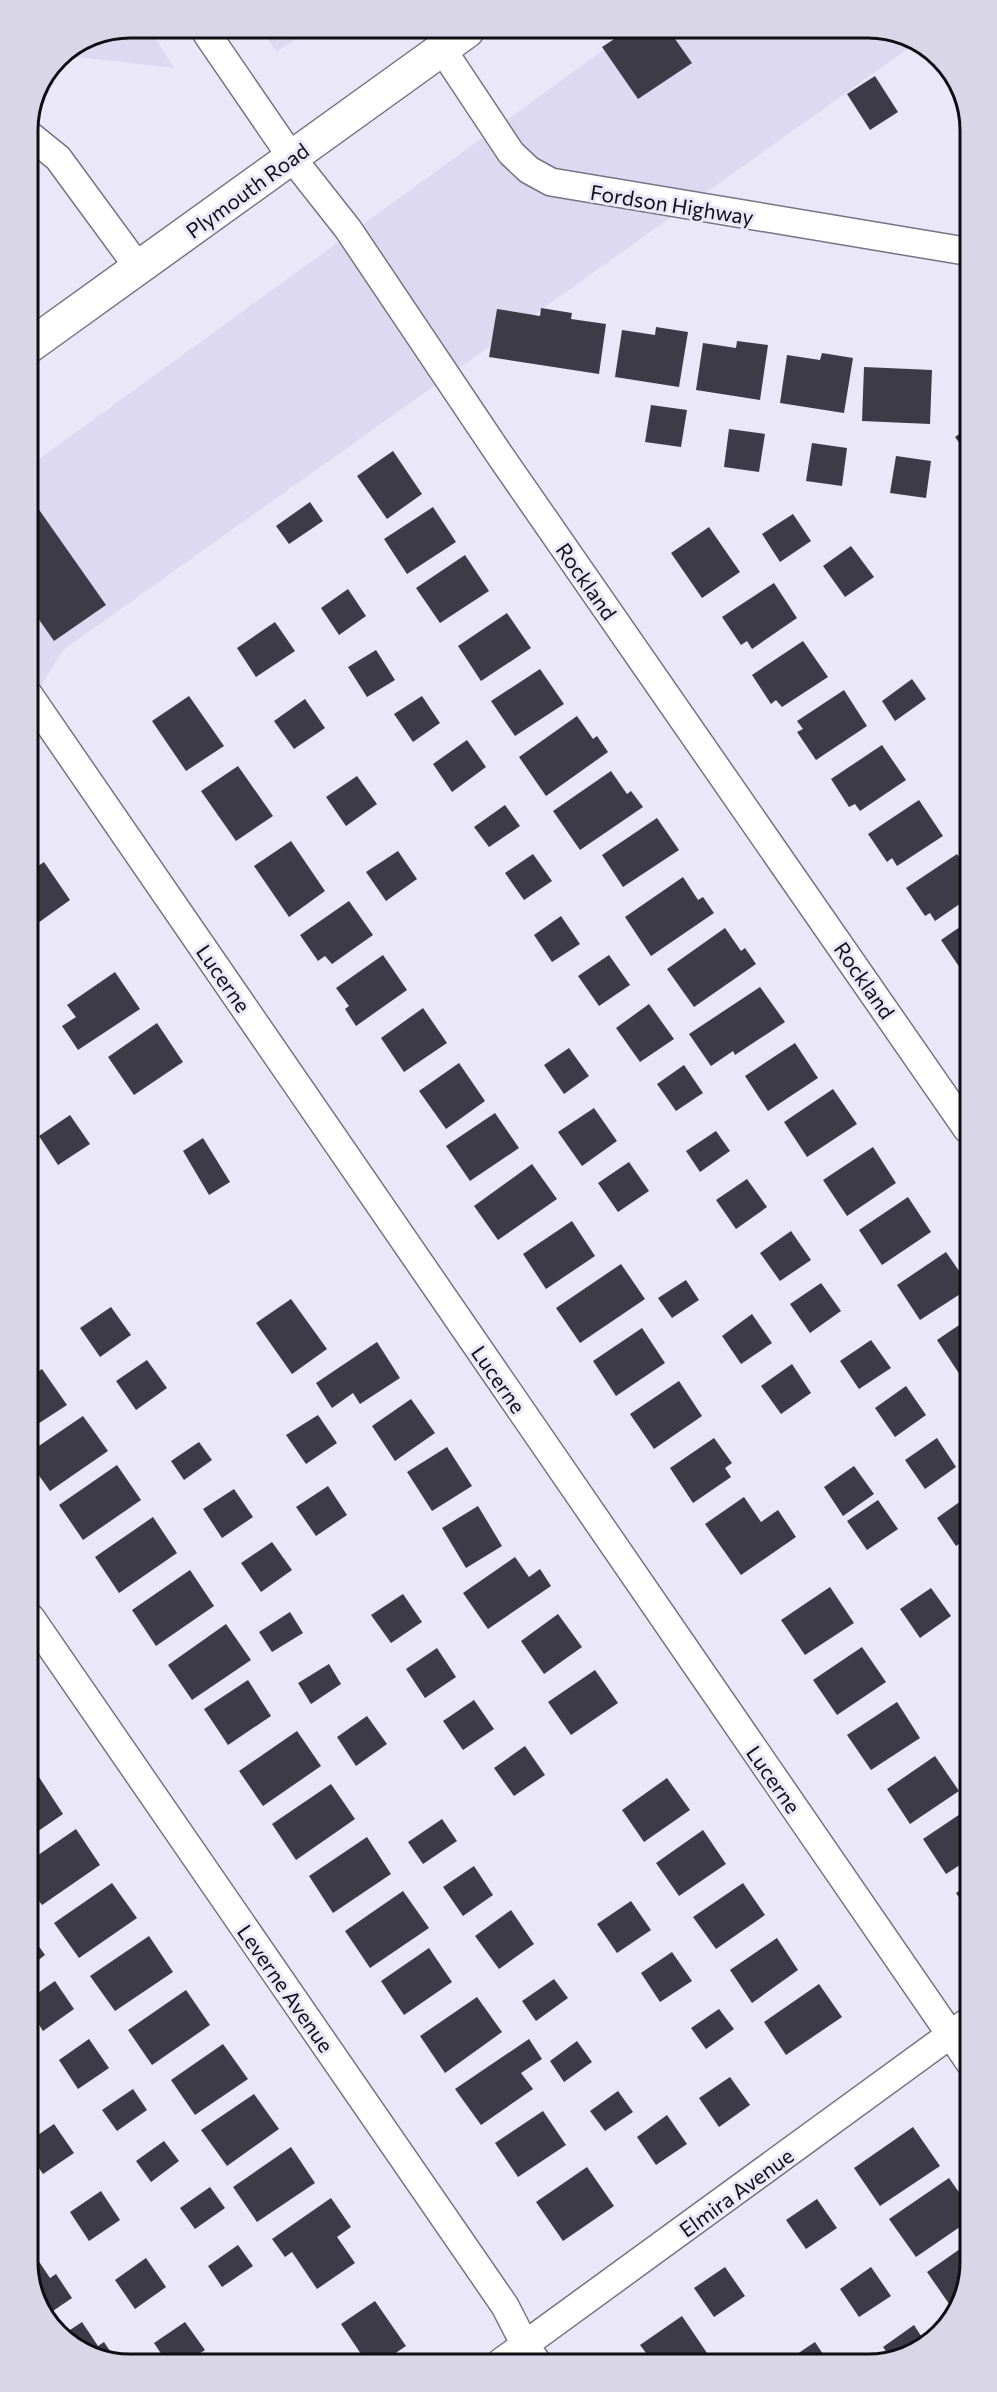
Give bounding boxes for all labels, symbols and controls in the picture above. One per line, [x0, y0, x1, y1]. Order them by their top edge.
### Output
street label: Plymouth Road [181, 137, 313, 243]
street label: Fordson Highway [589, 179, 756, 229]
street label: Rockland [551, 538, 623, 624]
street label: Rockland [829, 937, 901, 1023]
street label: Lucerne [192, 939, 256, 1017]
street label: Lucerne [467, 1340, 531, 1418]
street label: Lucerne [742, 1740, 806, 1818]
street label: Leverne Avenue [233, 1919, 339, 2057]
street label: Elmira Avenue [674, 2142, 798, 2242]

